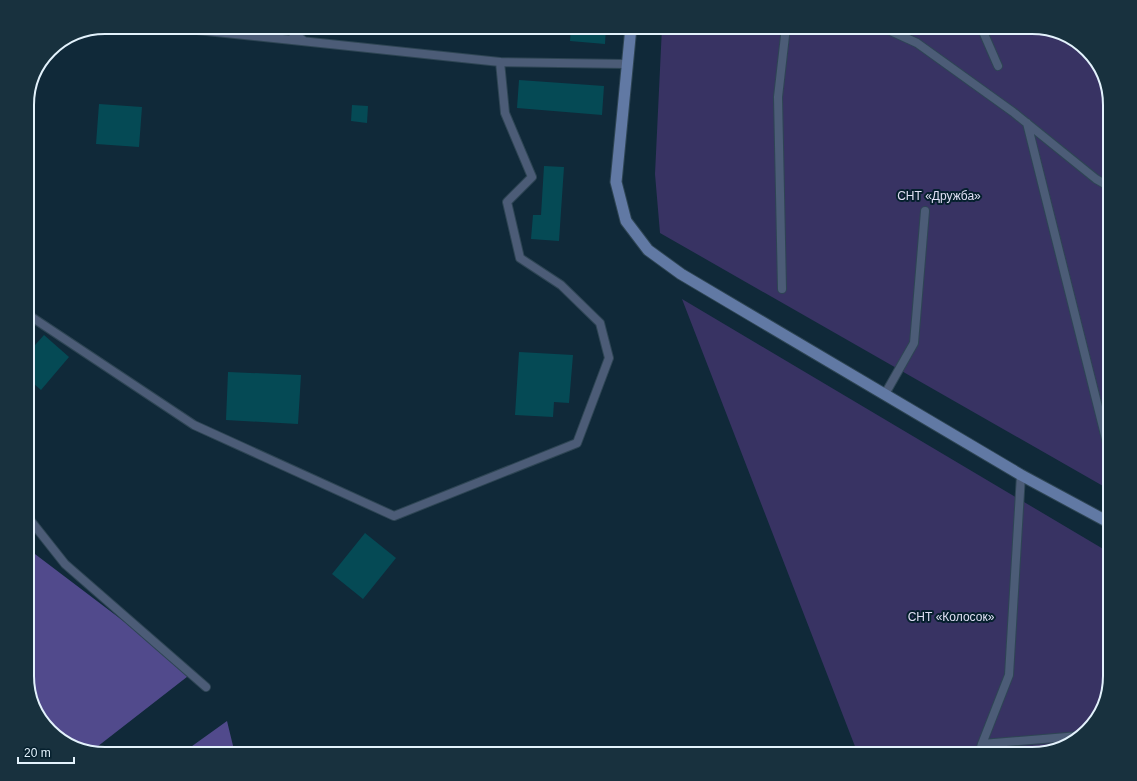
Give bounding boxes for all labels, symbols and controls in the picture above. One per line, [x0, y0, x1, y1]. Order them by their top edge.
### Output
park label: СНТ «Дружба» [897, 189, 981, 203]
park label: СНТ «Колосок» [908, 610, 995, 624]
scale bar [18, 739, 74, 765]
text: 20 m [24, 746, 51, 760]

